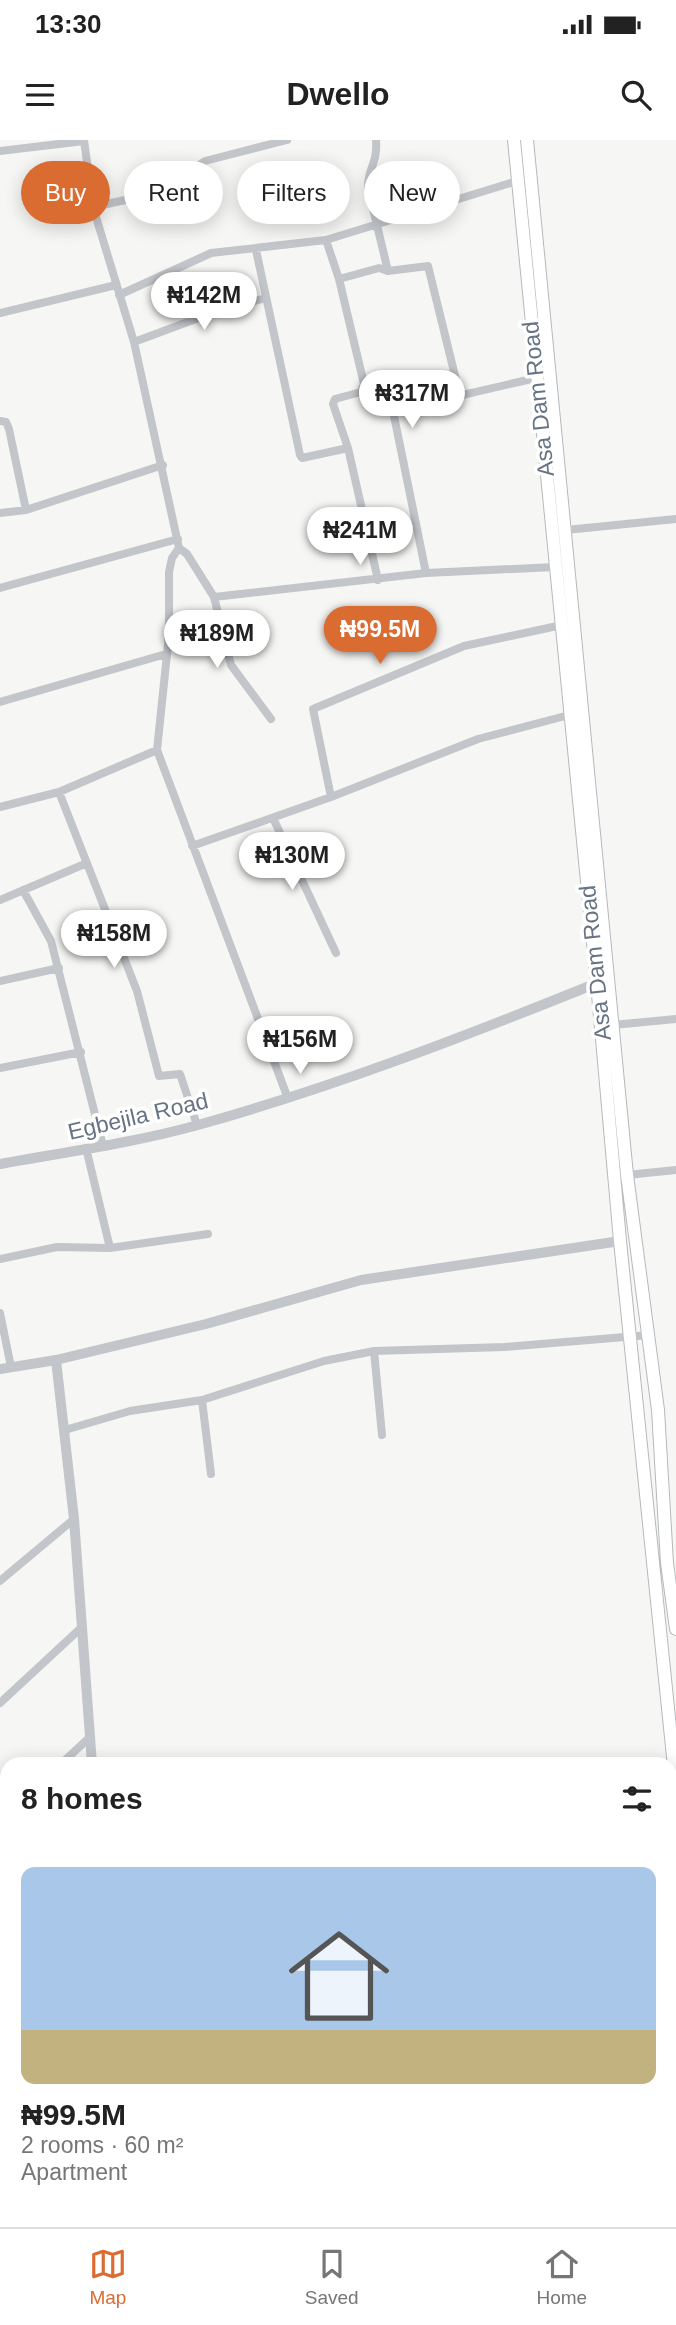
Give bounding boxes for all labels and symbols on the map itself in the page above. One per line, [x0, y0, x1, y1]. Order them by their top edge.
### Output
pin: ₦142M [155, 272, 253, 332]
street label: Asa Dam Road [517, 320, 559, 478]
pin: ₦317M [363, 370, 461, 430]
pin: ₦241M [311, 508, 409, 567]
pin: ₦99.5M [323, 606, 437, 666]
pin: ₦189M [168, 610, 266, 670]
pin: ₦130M [243, 832, 341, 892]
street label: Asa Dam Road [574, 884, 616, 1042]
pin: ₦158M [65, 910, 163, 970]
pin: ₦156M [251, 1016, 349, 1076]
street label: Egbejila Road [65, 1087, 211, 1145]

